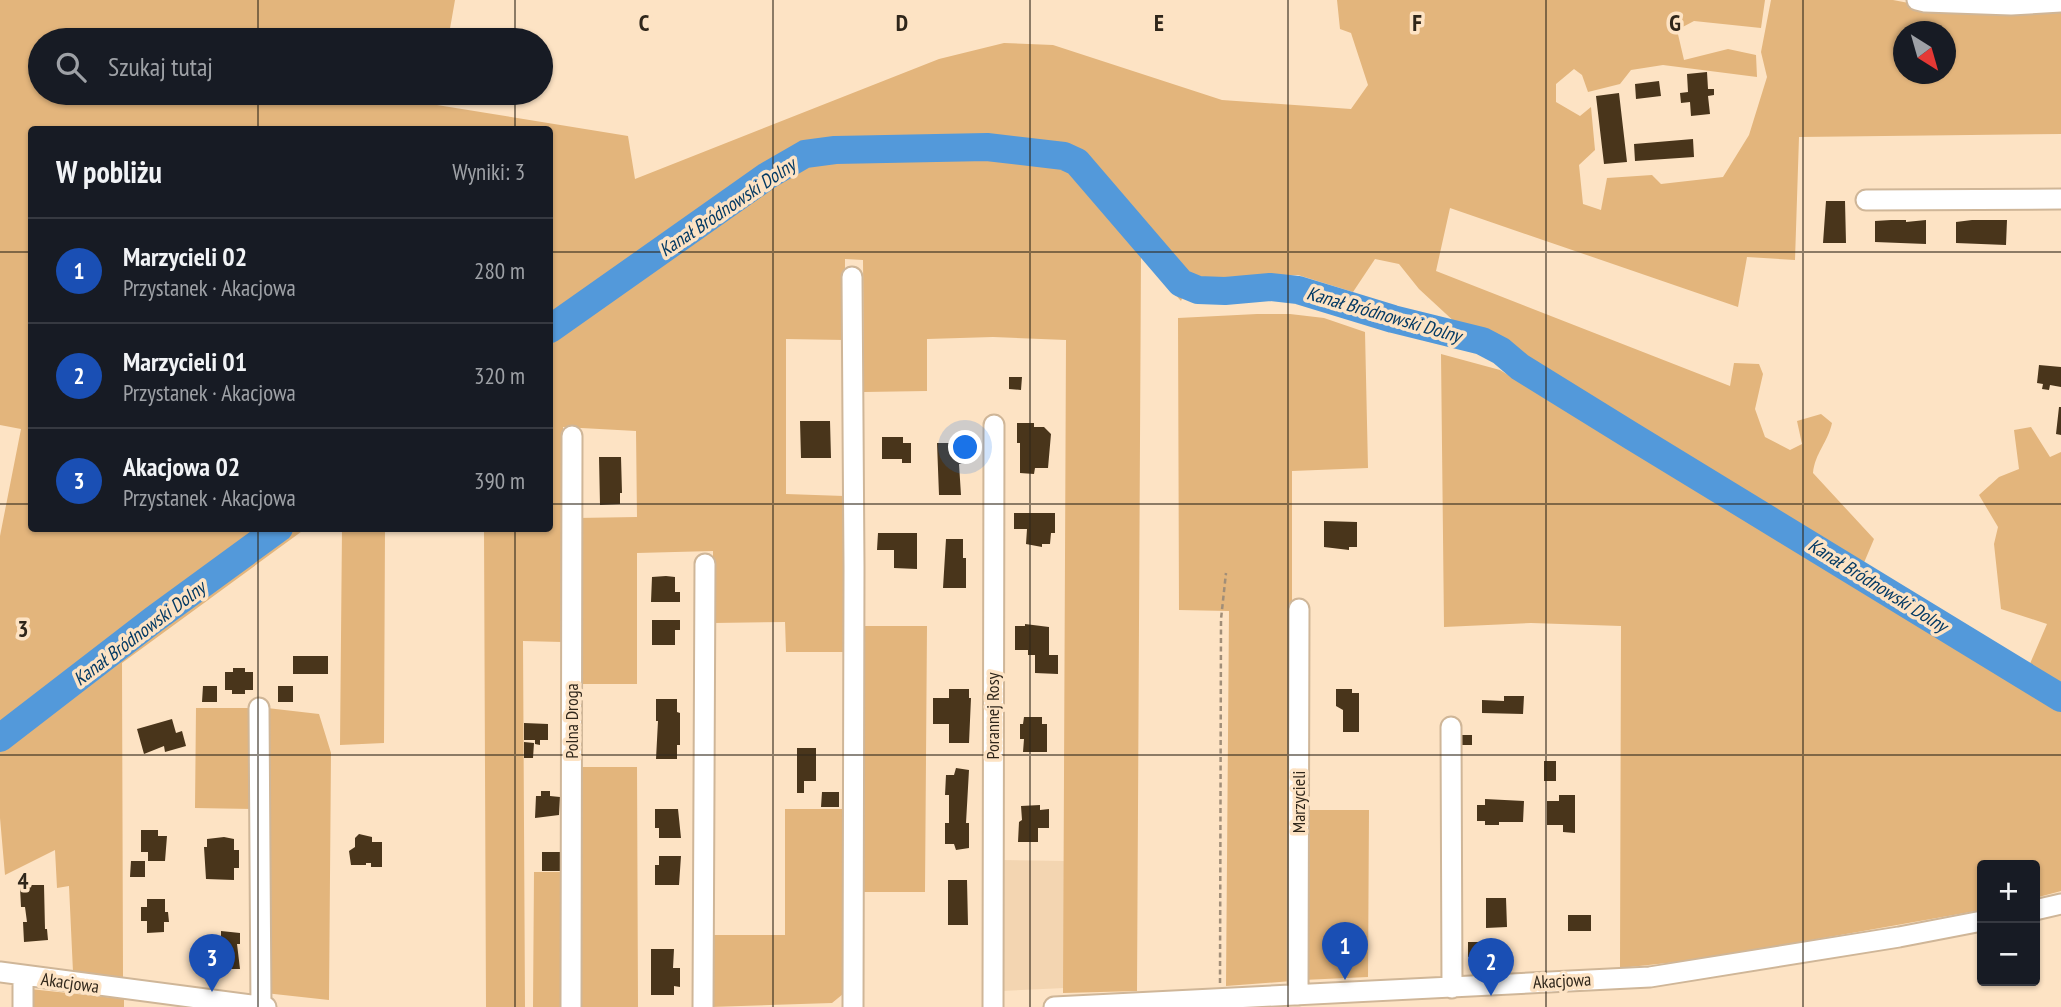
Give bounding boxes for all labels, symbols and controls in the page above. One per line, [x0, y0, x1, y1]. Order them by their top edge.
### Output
text: C [639, 8, 650, 37]
text: D [896, 8, 908, 37]
text: E [1154, 8, 1164, 37]
text: F [1412, 8, 1422, 37]
text: G [1669, 8, 1681, 37]
north arrow [1893, 21, 1956, 84]
search box [28, 28, 553, 105]
icon: search [52, 48, 90, 86]
text: Szukaj tutaj [108, 50, 213, 83]
water label: Kanał Bródnowski Dolny [654, 151, 802, 261]
text: W pobliżu [56, 152, 162, 191]
text: Wyniki: 3 [452, 157, 525, 186]
text: Marzycieli 02 [123, 240, 247, 273]
text: 1 [74, 256, 85, 285]
text: 280 m [474, 256, 525, 285]
text: Przystanek · Akacjowa [123, 273, 296, 302]
water label: Kanał Bródnowski Dolny [1304, 281, 1467, 348]
text: Marzycieli 01 [123, 345, 247, 378]
text: 2 [74, 361, 85, 390]
text: 320 m [474, 361, 525, 390]
text: Przystanek · Akacjowa [123, 378, 296, 407]
your location [948, 430, 982, 464]
text: Akacjowa 02 [123, 450, 240, 483]
text: 3 [74, 466, 85, 495]
text: 390 m [474, 466, 525, 495]
text: Przystanek · Akacjowa [123, 483, 296, 512]
water label: Kanał Bródnowski Dolny [1804, 533, 1954, 639]
water label: Kanał Bródnowski Dolny [68, 574, 212, 690]
text: 3 [18, 614, 29, 643]
street label: Porannej Rosy [981, 672, 1004, 760]
street label: Polna Droga [560, 683, 583, 759]
street label: Marzycieli [1287, 771, 1310, 833]
map controls [1977, 860, 2040, 986]
button: + [1977, 860, 2040, 923]
text: 4 [18, 866, 29, 895]
pin: 1 [1322, 922, 1368, 980]
button: − [1977, 923, 2040, 986]
pin: 3 [189, 934, 235, 992]
pin: 2 [1468, 938, 1514, 996]
street label: Akacjowa [40, 967, 101, 998]
street label: Akacjowa [1532, 967, 1592, 994]

